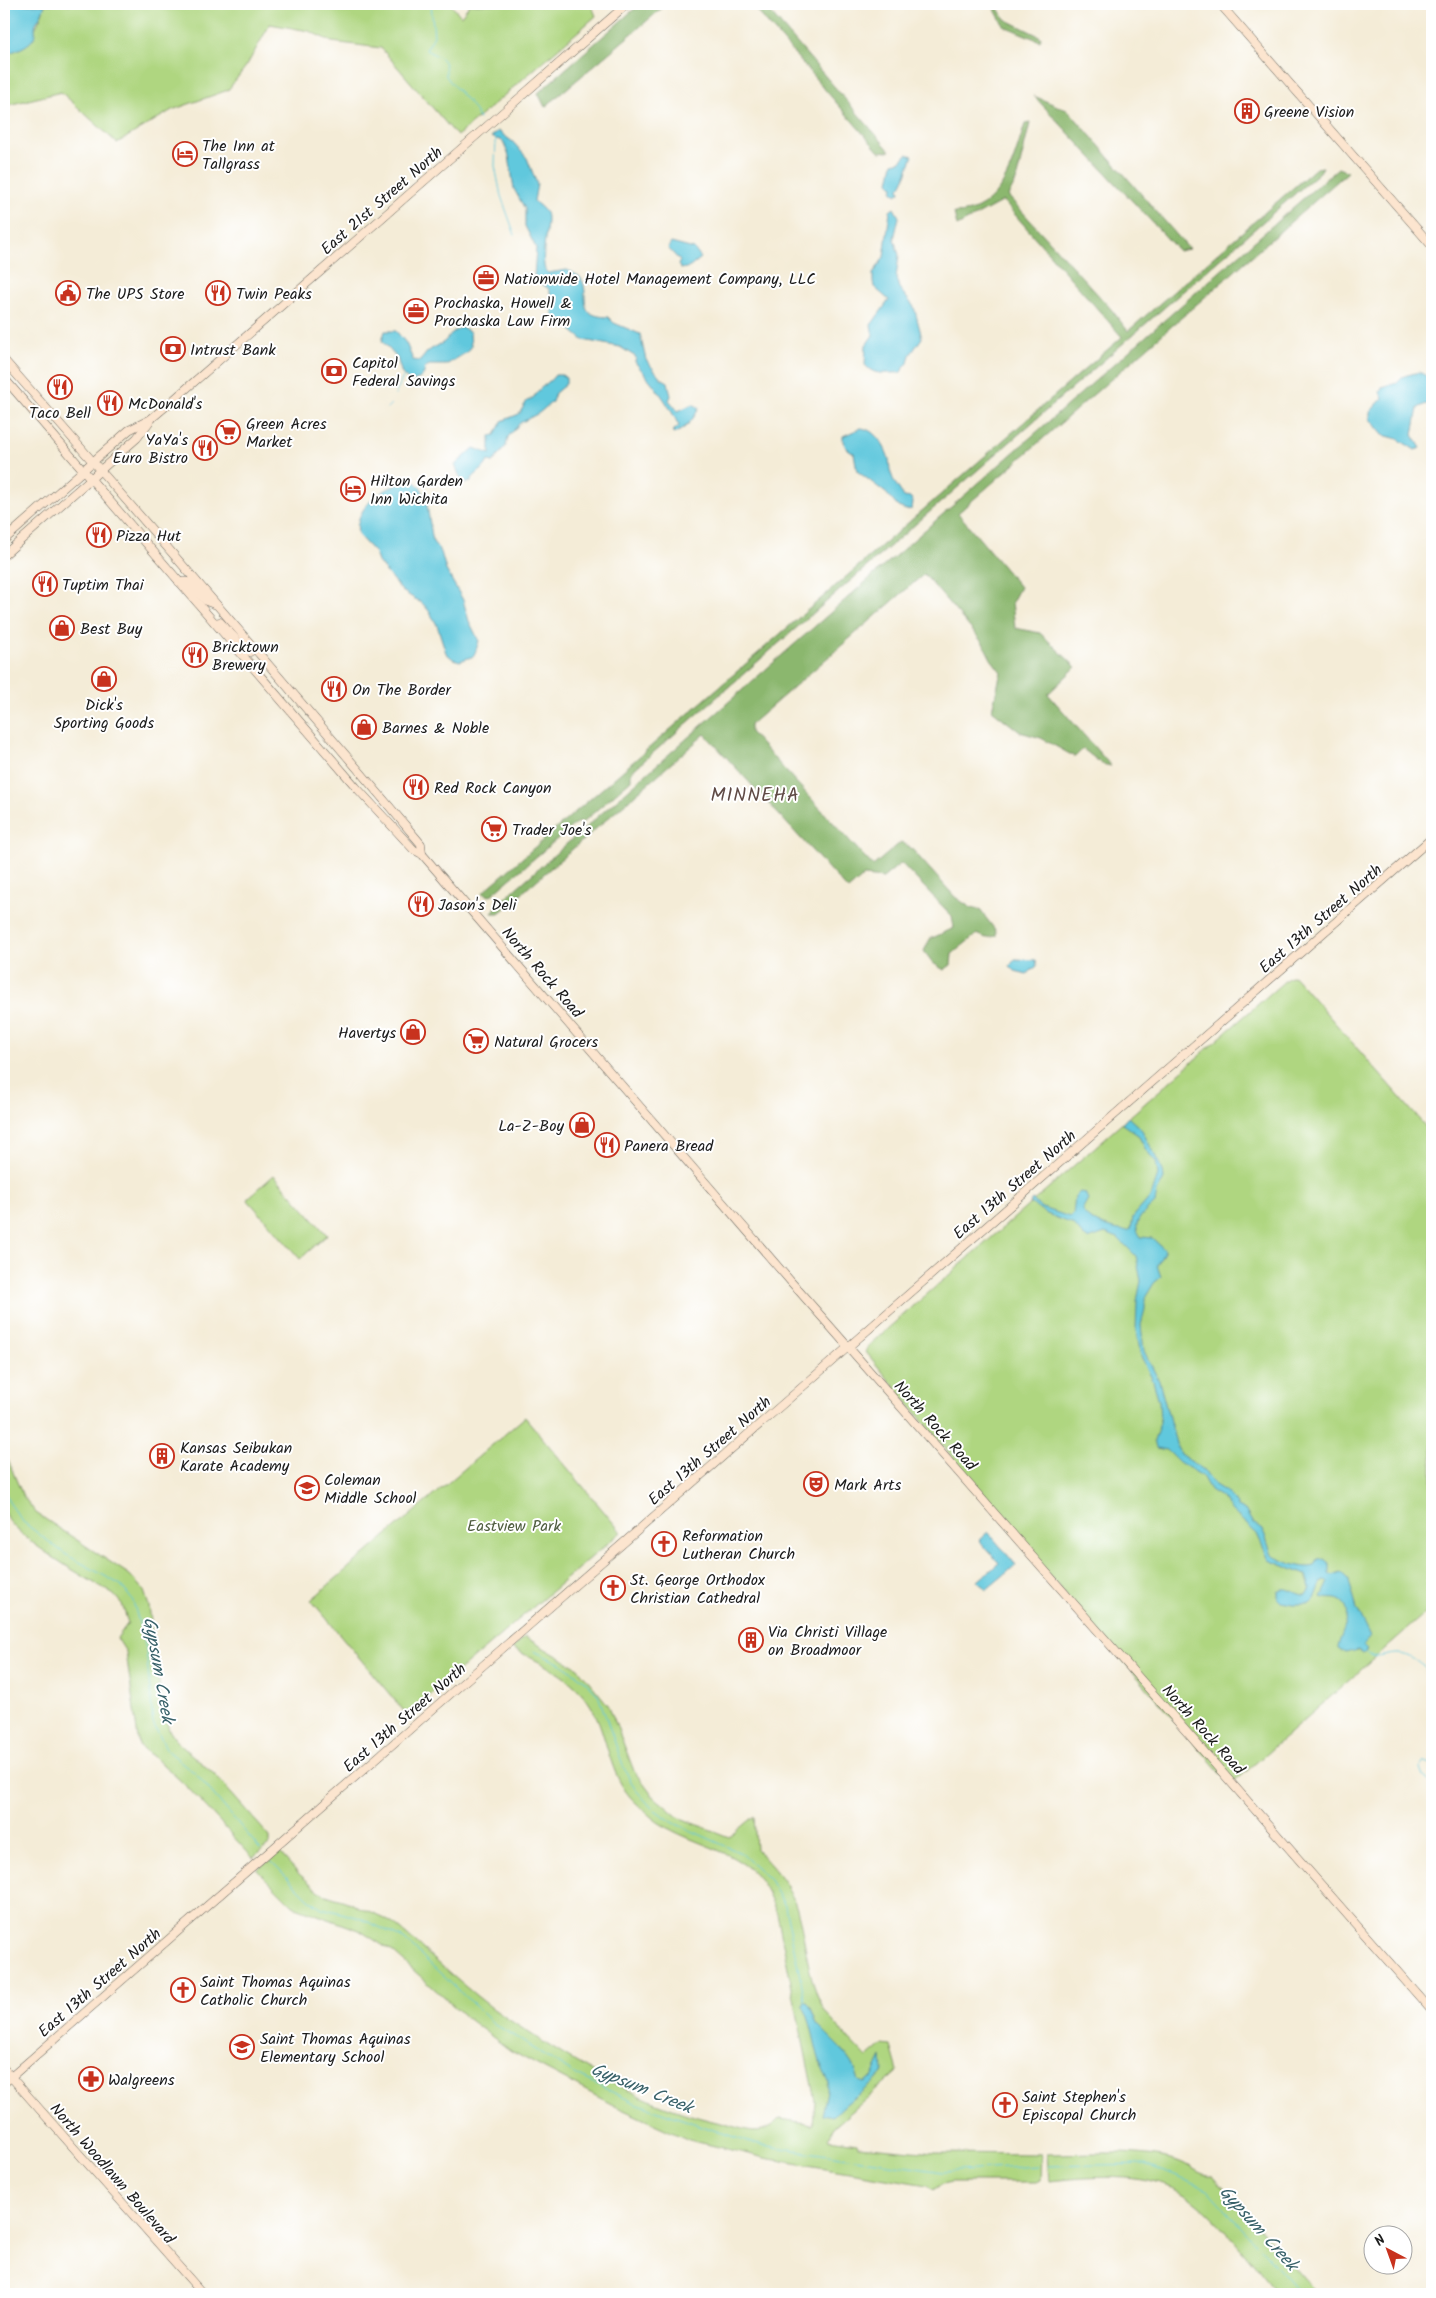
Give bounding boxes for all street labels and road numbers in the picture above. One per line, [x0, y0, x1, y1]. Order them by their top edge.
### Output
street label: East 21st Street North [315, 141, 449, 261]
street label: East 13th Street North [1254, 858, 1388, 980]
street label: North Rock Road [495, 922, 589, 1025]
street label: East 13th Street North [948, 1124, 1082, 1246]
street label: North Rock Road [887, 1375, 983, 1478]
street label: East 13th Street North [643, 1390, 777, 1512]
street label: East 13th Street North [338, 1657, 472, 1779]
street label: North Rock Road [1155, 1679, 1251, 1782]
street label: East 13th Street North [33, 1922, 167, 2044]
street label: North Woodlawn Boulevard [43, 2098, 181, 2251]

